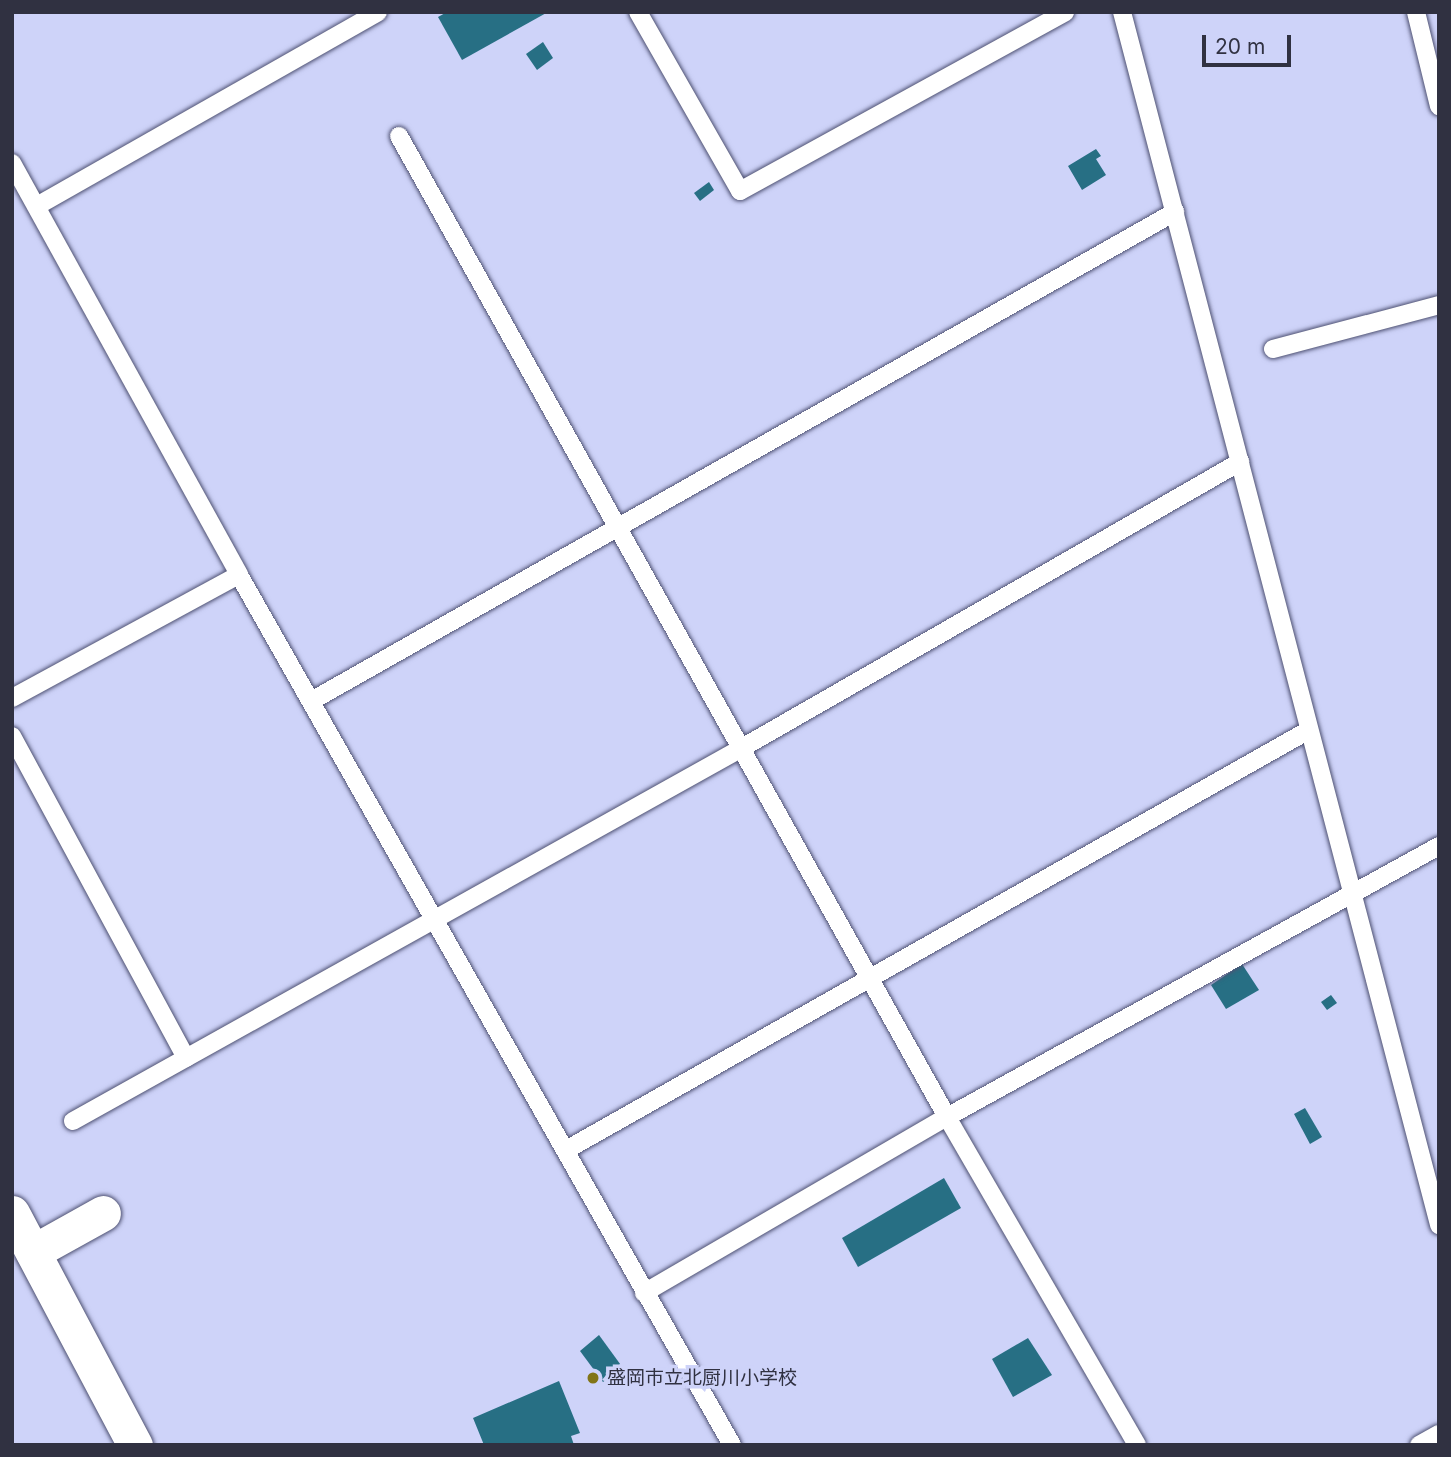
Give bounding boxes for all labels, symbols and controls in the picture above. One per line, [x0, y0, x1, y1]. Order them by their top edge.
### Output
scale bar [1206, 21, 1295, 65]
text: 20 m [1215, 34, 1265, 59]
place label: 盛岡市立北厨川小学校 [607, 1367, 797, 1389]
marker: 盛岡市立北厨川小学校 [585, 1370, 601, 1386]

